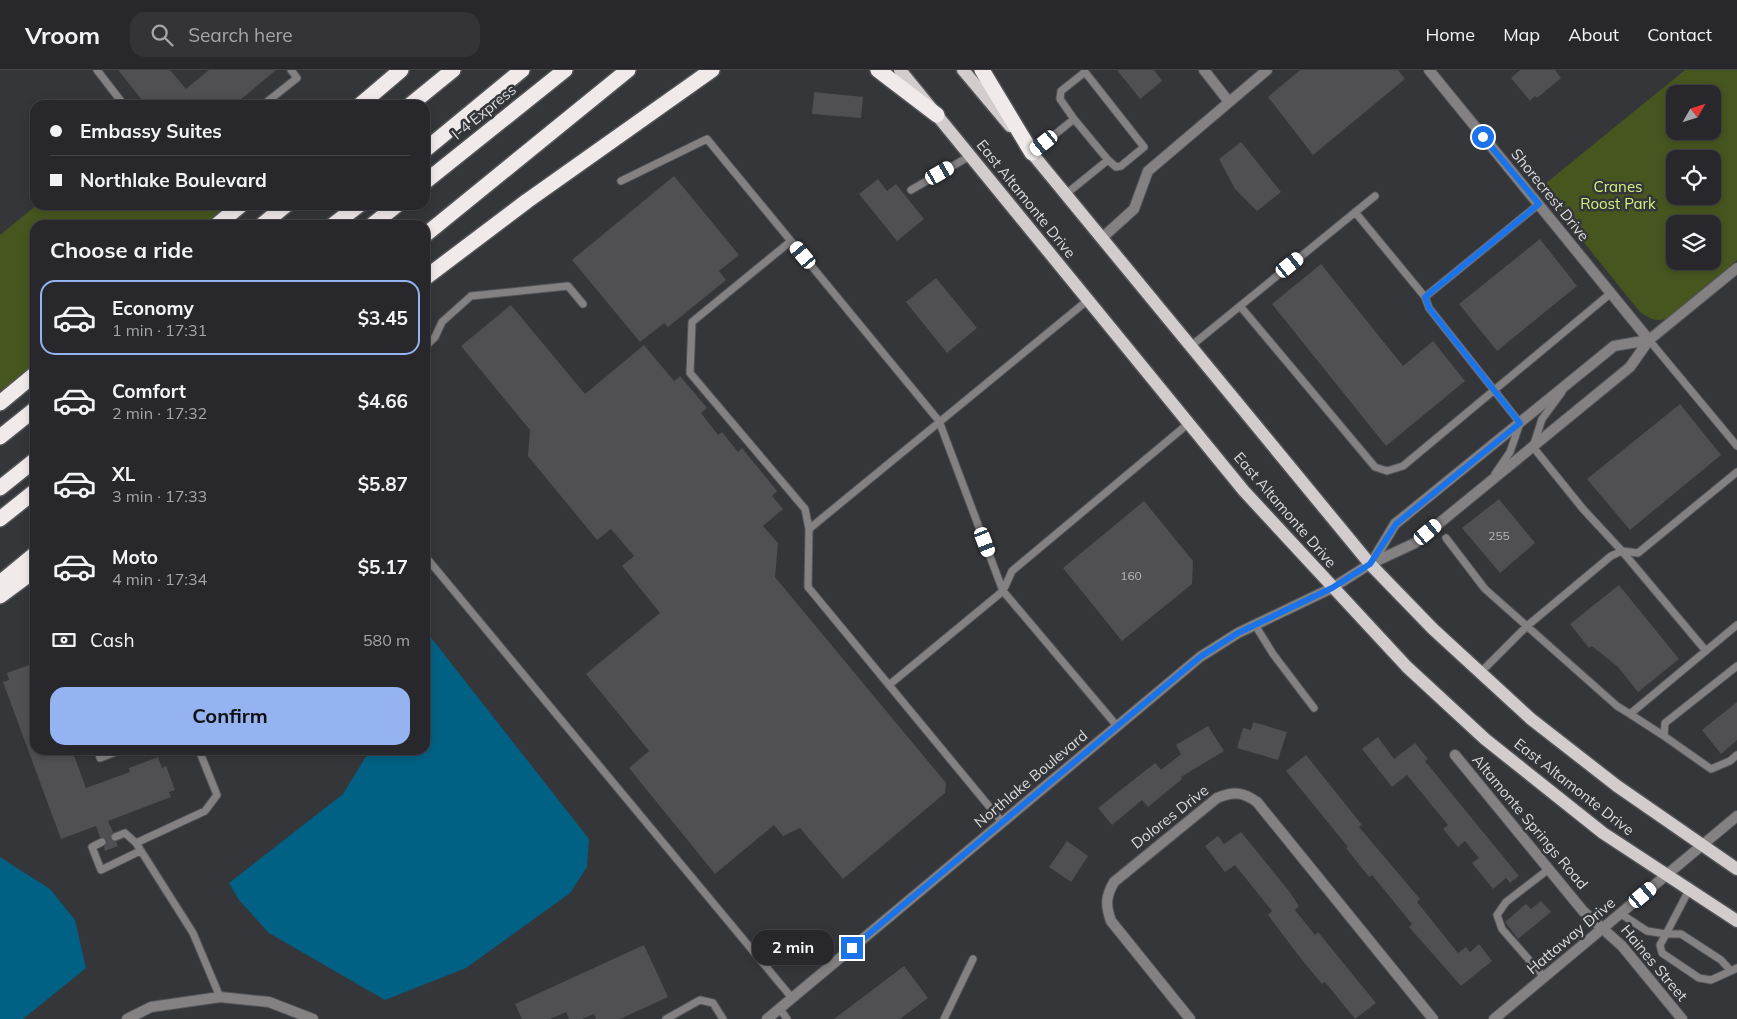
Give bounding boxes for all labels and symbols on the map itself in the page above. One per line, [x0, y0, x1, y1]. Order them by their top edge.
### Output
street label: I-4 Express [448, 80, 520, 143]
north arrow [1666, 85, 1721, 140]
route start [1472, 126, 1494, 148]
car [1027, 128, 1060, 158]
street label: East Altamonte Drive [973, 136, 1080, 262]
street label: Shorecrest Drive [1507, 144, 1594, 245]
car [923, 159, 956, 187]
park label: Cranes Roost Park [1580, 177, 1656, 213]
car [787, 239, 818, 271]
car [1273, 250, 1306, 280]
street label: East Altamonte Drive [1230, 448, 1341, 571]
car [1411, 517, 1444, 547]
car [972, 525, 997, 559]
house number: 255 [1488, 528, 1510, 543]
house number: 160 [1120, 568, 1142, 583]
street label: Northlake Boulevard [970, 726, 1091, 832]
street label: East Altamonte Drive [1511, 734, 1638, 839]
street label: Altamonte Springs Road [1468, 750, 1592, 893]
street label: Dolores Drive [1127, 780, 1212, 853]
car [1626, 880, 1659, 910]
street label: Hattaway Drive [1523, 893, 1619, 978]
street label: Haines Street [1617, 921, 1692, 1005]
callout: 2 min [752, 930, 834, 966]
route end [841, 937, 863, 959]

